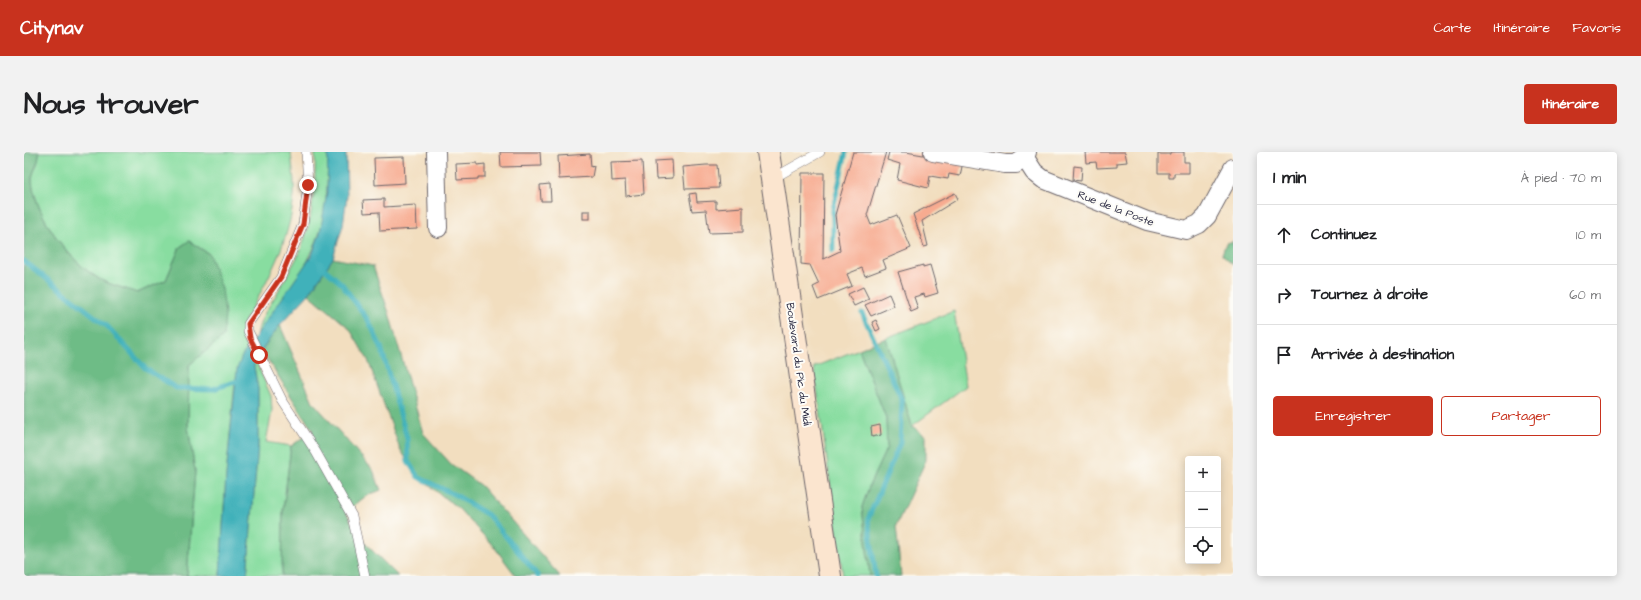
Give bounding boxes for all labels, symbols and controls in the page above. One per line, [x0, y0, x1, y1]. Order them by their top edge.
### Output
text: Citynav [20, 15, 83, 42]
text: Carte [1433, 18, 1471, 38]
text: Itinéraire [1493, 18, 1550, 38]
text: Favoris [1572, 18, 1621, 38]
button: Itinéraire [1524, 84, 1617, 124]
text: Nous trouver [24, 85, 199, 124]
text: 1 min [1273, 166, 1306, 190]
text: À pied · 70 m [1521, 169, 1601, 187]
route end [299, 176, 317, 194]
street label: Rue de la Poste [1075, 187, 1156, 230]
icon: ahead [1273, 224, 1295, 246]
text: Continuez [1311, 224, 1377, 245]
text: 10 m [1576, 226, 1601, 244]
icon: right [1273, 284, 1295, 306]
text: Tournez à droite [1311, 284, 1428, 305]
text: 60 m [1569, 286, 1601, 304]
street label: Boulevard du Pic du Midi [782, 302, 815, 427]
icon: arrive [1273, 344, 1295, 366]
text: Arrivée à destination [1311, 344, 1454, 365]
route start [250, 346, 268, 364]
button: Enregistrer [1273, 396, 1433, 436]
button: Partager [1441, 396, 1601, 436]
map controls [1185, 456, 1221, 564]
button: + [1185, 456, 1221, 492]
button: − [1185, 492, 1221, 528]
button: locate [1185, 528, 1221, 564]

